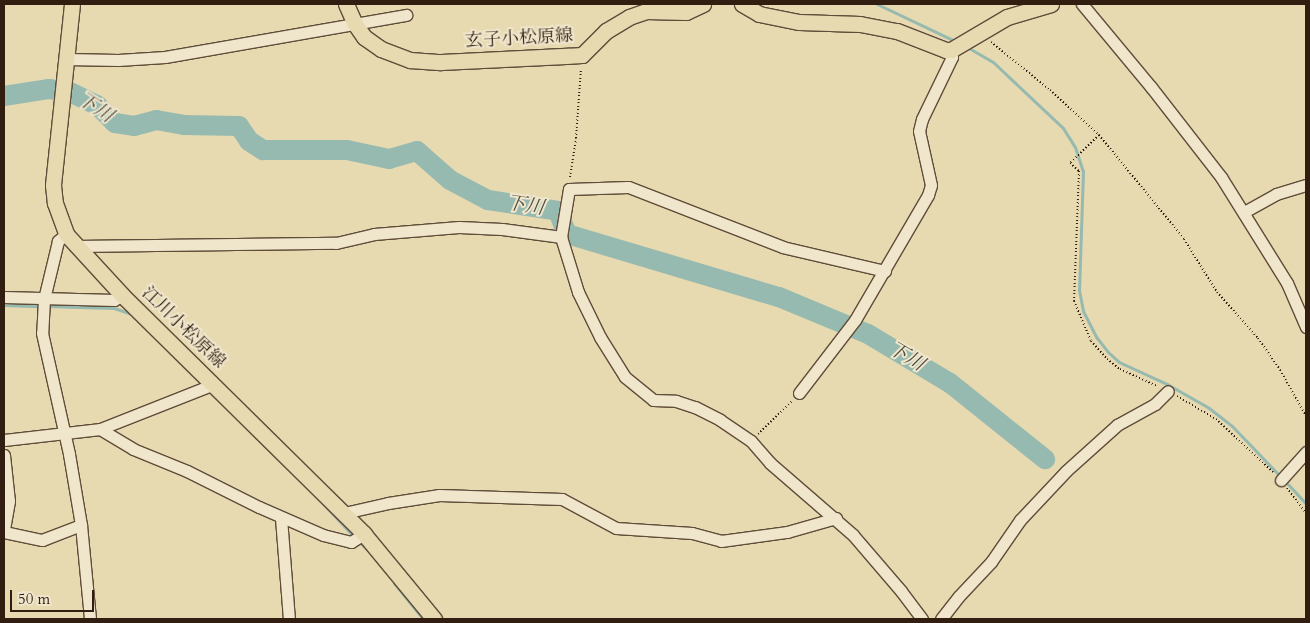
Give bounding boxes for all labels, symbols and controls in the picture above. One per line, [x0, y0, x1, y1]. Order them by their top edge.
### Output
street label: 玄子小松原線 [465, 25, 573, 53]
water label: 下川 [73, 88, 117, 128]
water label: 下川 [504, 192, 546, 220]
street label: 江川小松原線 [137, 283, 229, 373]
water label: 下川 [884, 337, 928, 377]
scale bar [12, 580, 96, 612]
text: 50 m [18, 589, 50, 609]

